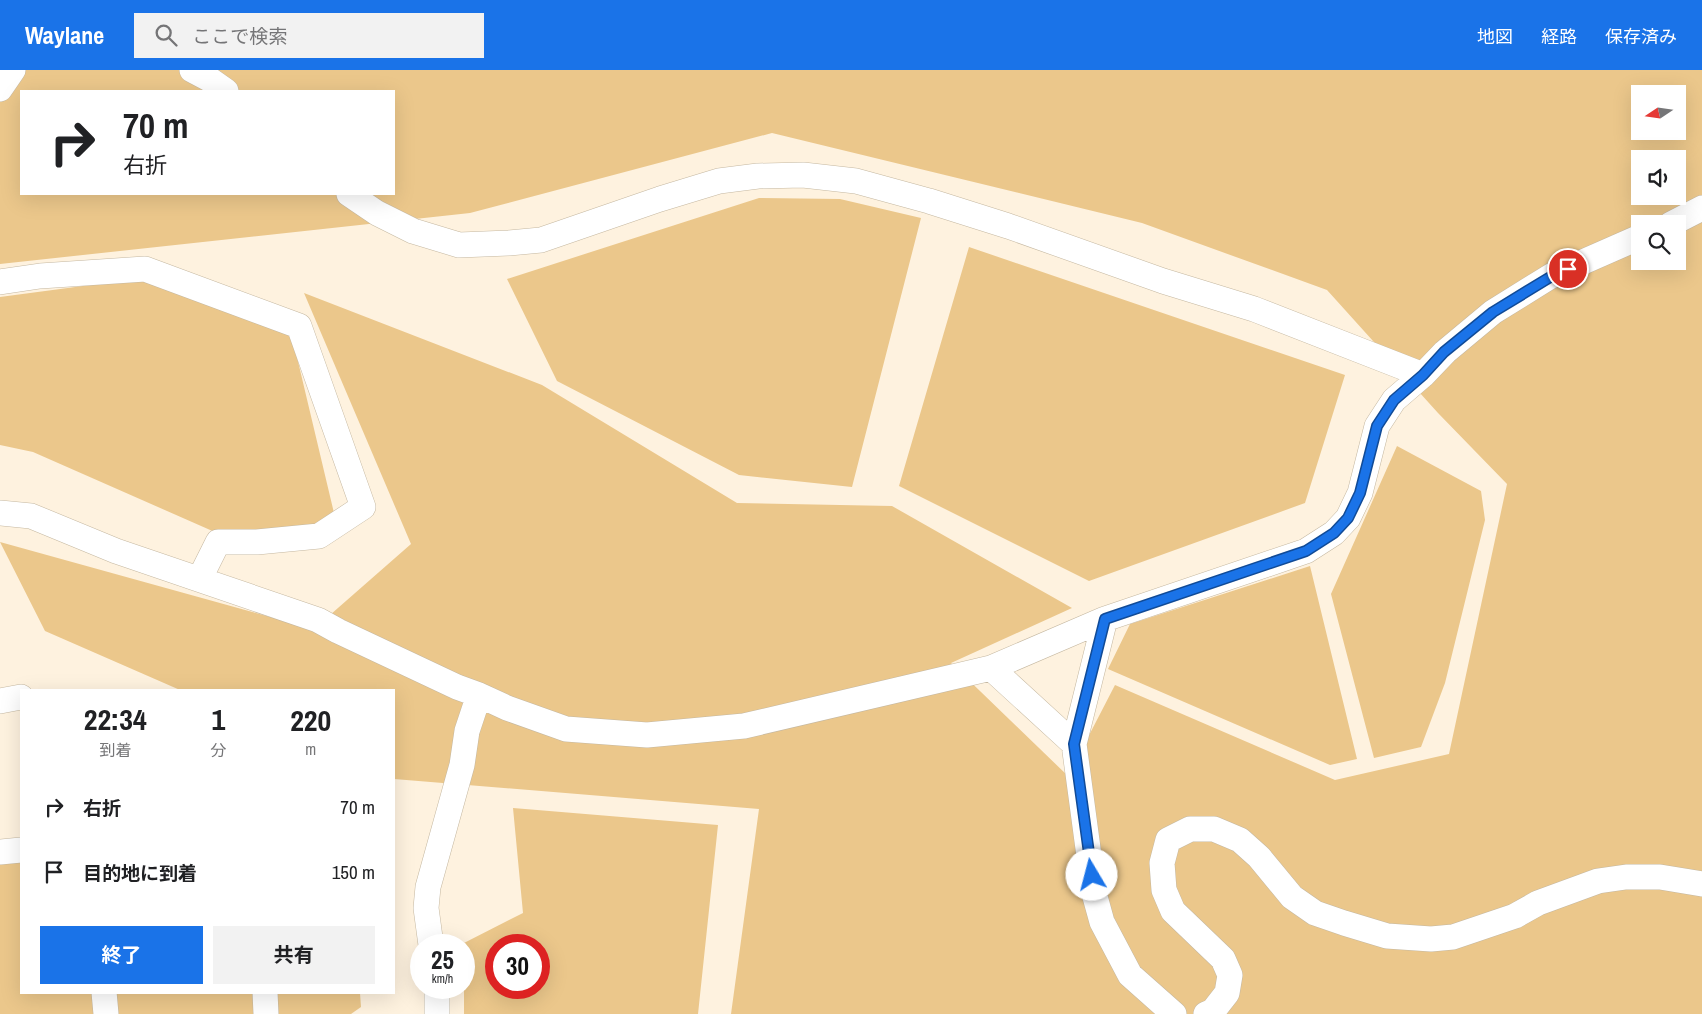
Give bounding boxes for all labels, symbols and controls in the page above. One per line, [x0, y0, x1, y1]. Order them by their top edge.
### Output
search box [134, 13, 484, 58]
text: Waylane [25, 19, 104, 51]
icon: search [152, 21, 180, 49]
text: ここで検索 [192, 23, 287, 49]
text: 地図 [1477, 24, 1513, 49]
text: 経路 [1541, 24, 1577, 49]
text: 保存済み [1605, 24, 1677, 49]
north arrow [1631, 85, 1686, 140]
map controls [1631, 85, 1686, 270]
text: 70 m [123, 102, 188, 149]
icon: right [40, 110, 105, 175]
text: 右折 [123, 150, 167, 180]
button: sound [1631, 150, 1686, 205]
button: search [1631, 215, 1686, 270]
pin [1547, 248, 1589, 290]
icon: arrive [1554, 255, 1582, 283]
text: 22:34 [84, 699, 147, 739]
text: 1 [212, 699, 225, 739]
text: 220 [290, 700, 331, 740]
text: m [305, 738, 316, 760]
text: 到着 [99, 739, 131, 761]
text: 分 [210, 739, 226, 761]
icon: right [40, 793, 68, 821]
text: 70 m [340, 794, 375, 820]
text: 右折 [83, 795, 121, 821]
position arrow [1065, 848, 1117, 900]
icon: arrive [40, 858, 68, 886]
text: 150 m [332, 859, 375, 885]
text: 目的地に到着 [83, 860, 197, 886]
button: 終了 [40, 926, 203, 984]
button: 共有 [213, 926, 375, 984]
speed limit sign: 30 [485, 934, 550, 999]
text: 25 [431, 943, 454, 977]
text: km/h [432, 971, 453, 987]

